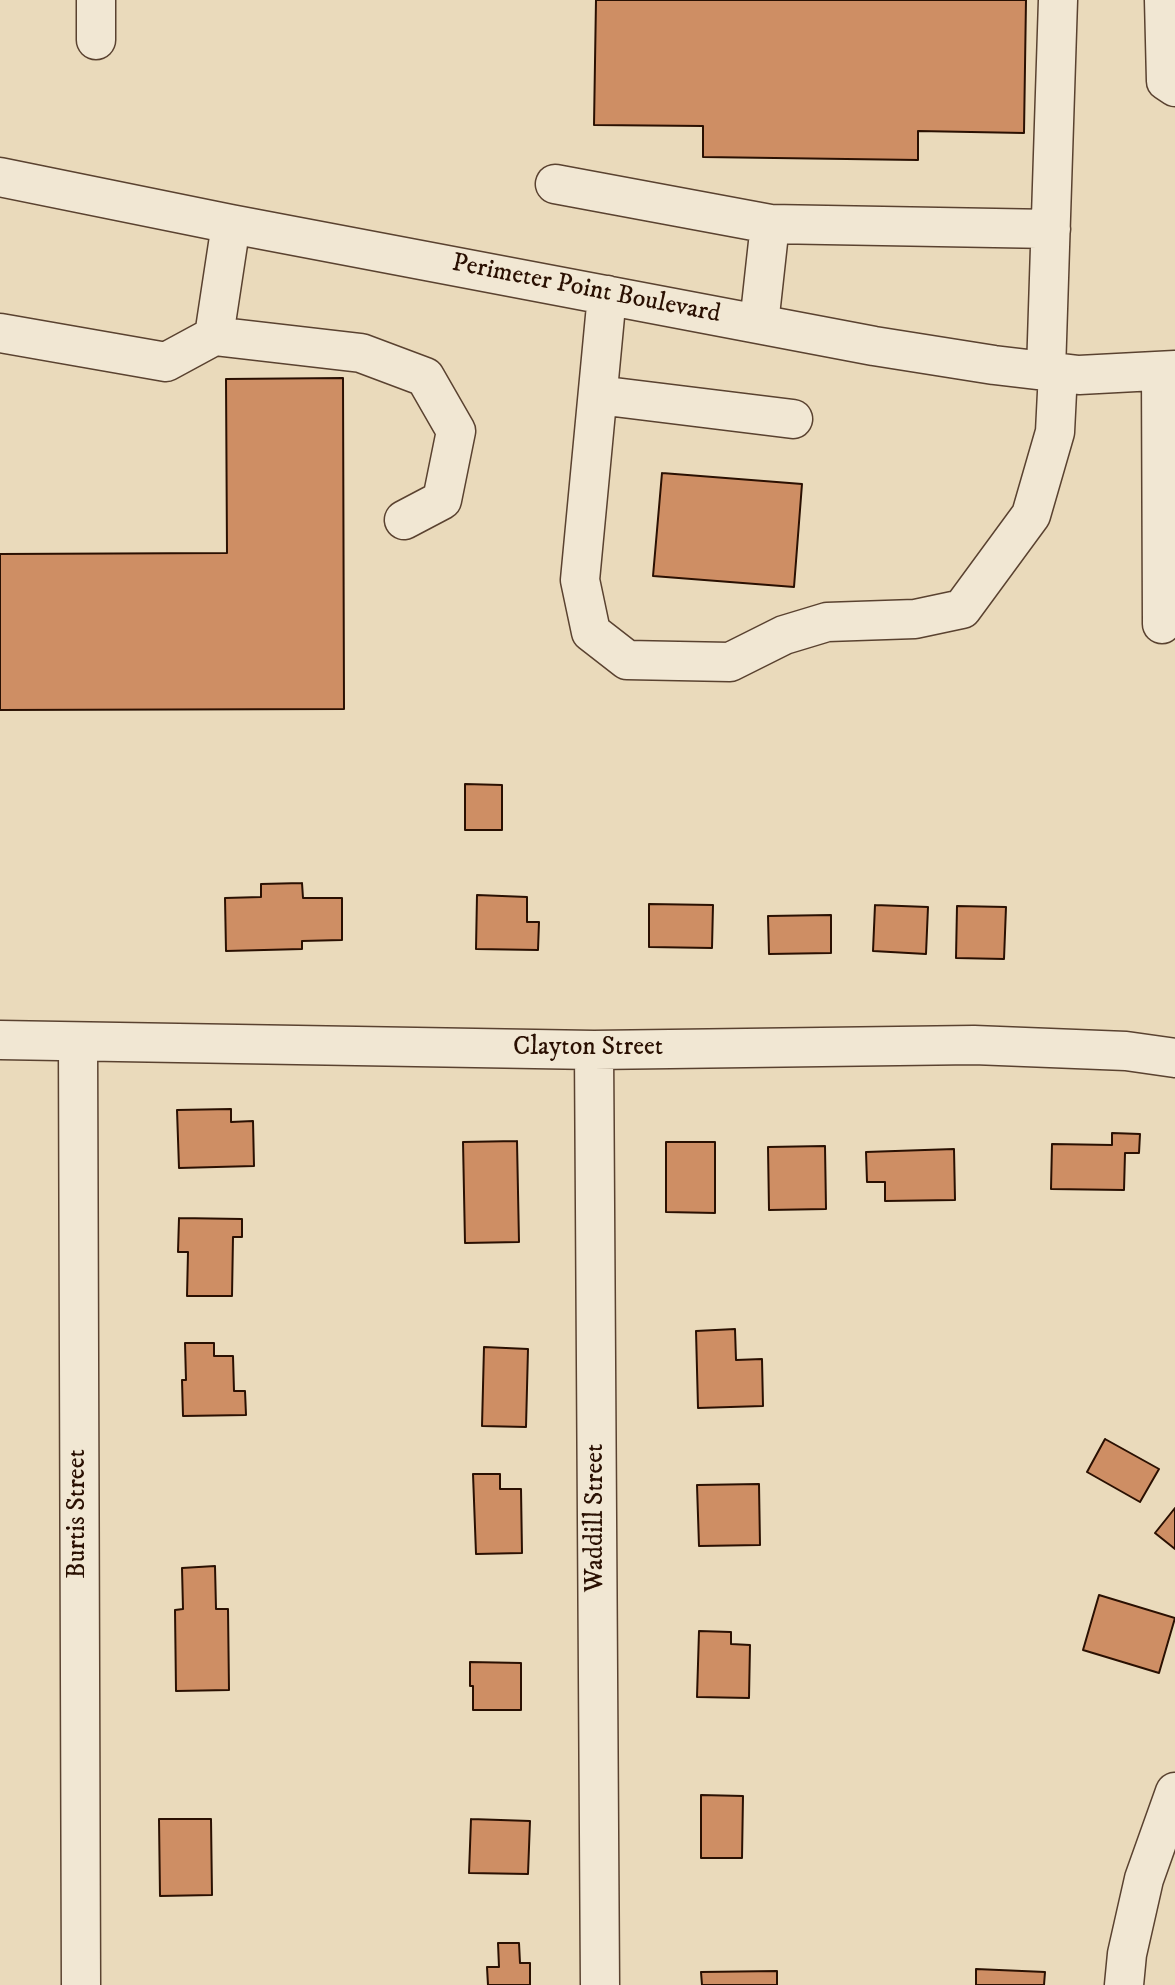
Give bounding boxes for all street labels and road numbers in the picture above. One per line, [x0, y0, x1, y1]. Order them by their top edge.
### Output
street label: Perimeter Point Boulevard [449, 249, 723, 331]
street label: Clayton Street [513, 1033, 663, 1065]
street label: Waddill Street [581, 1444, 613, 1592]
street label: Burtis Street [63, 1449, 95, 1579]

